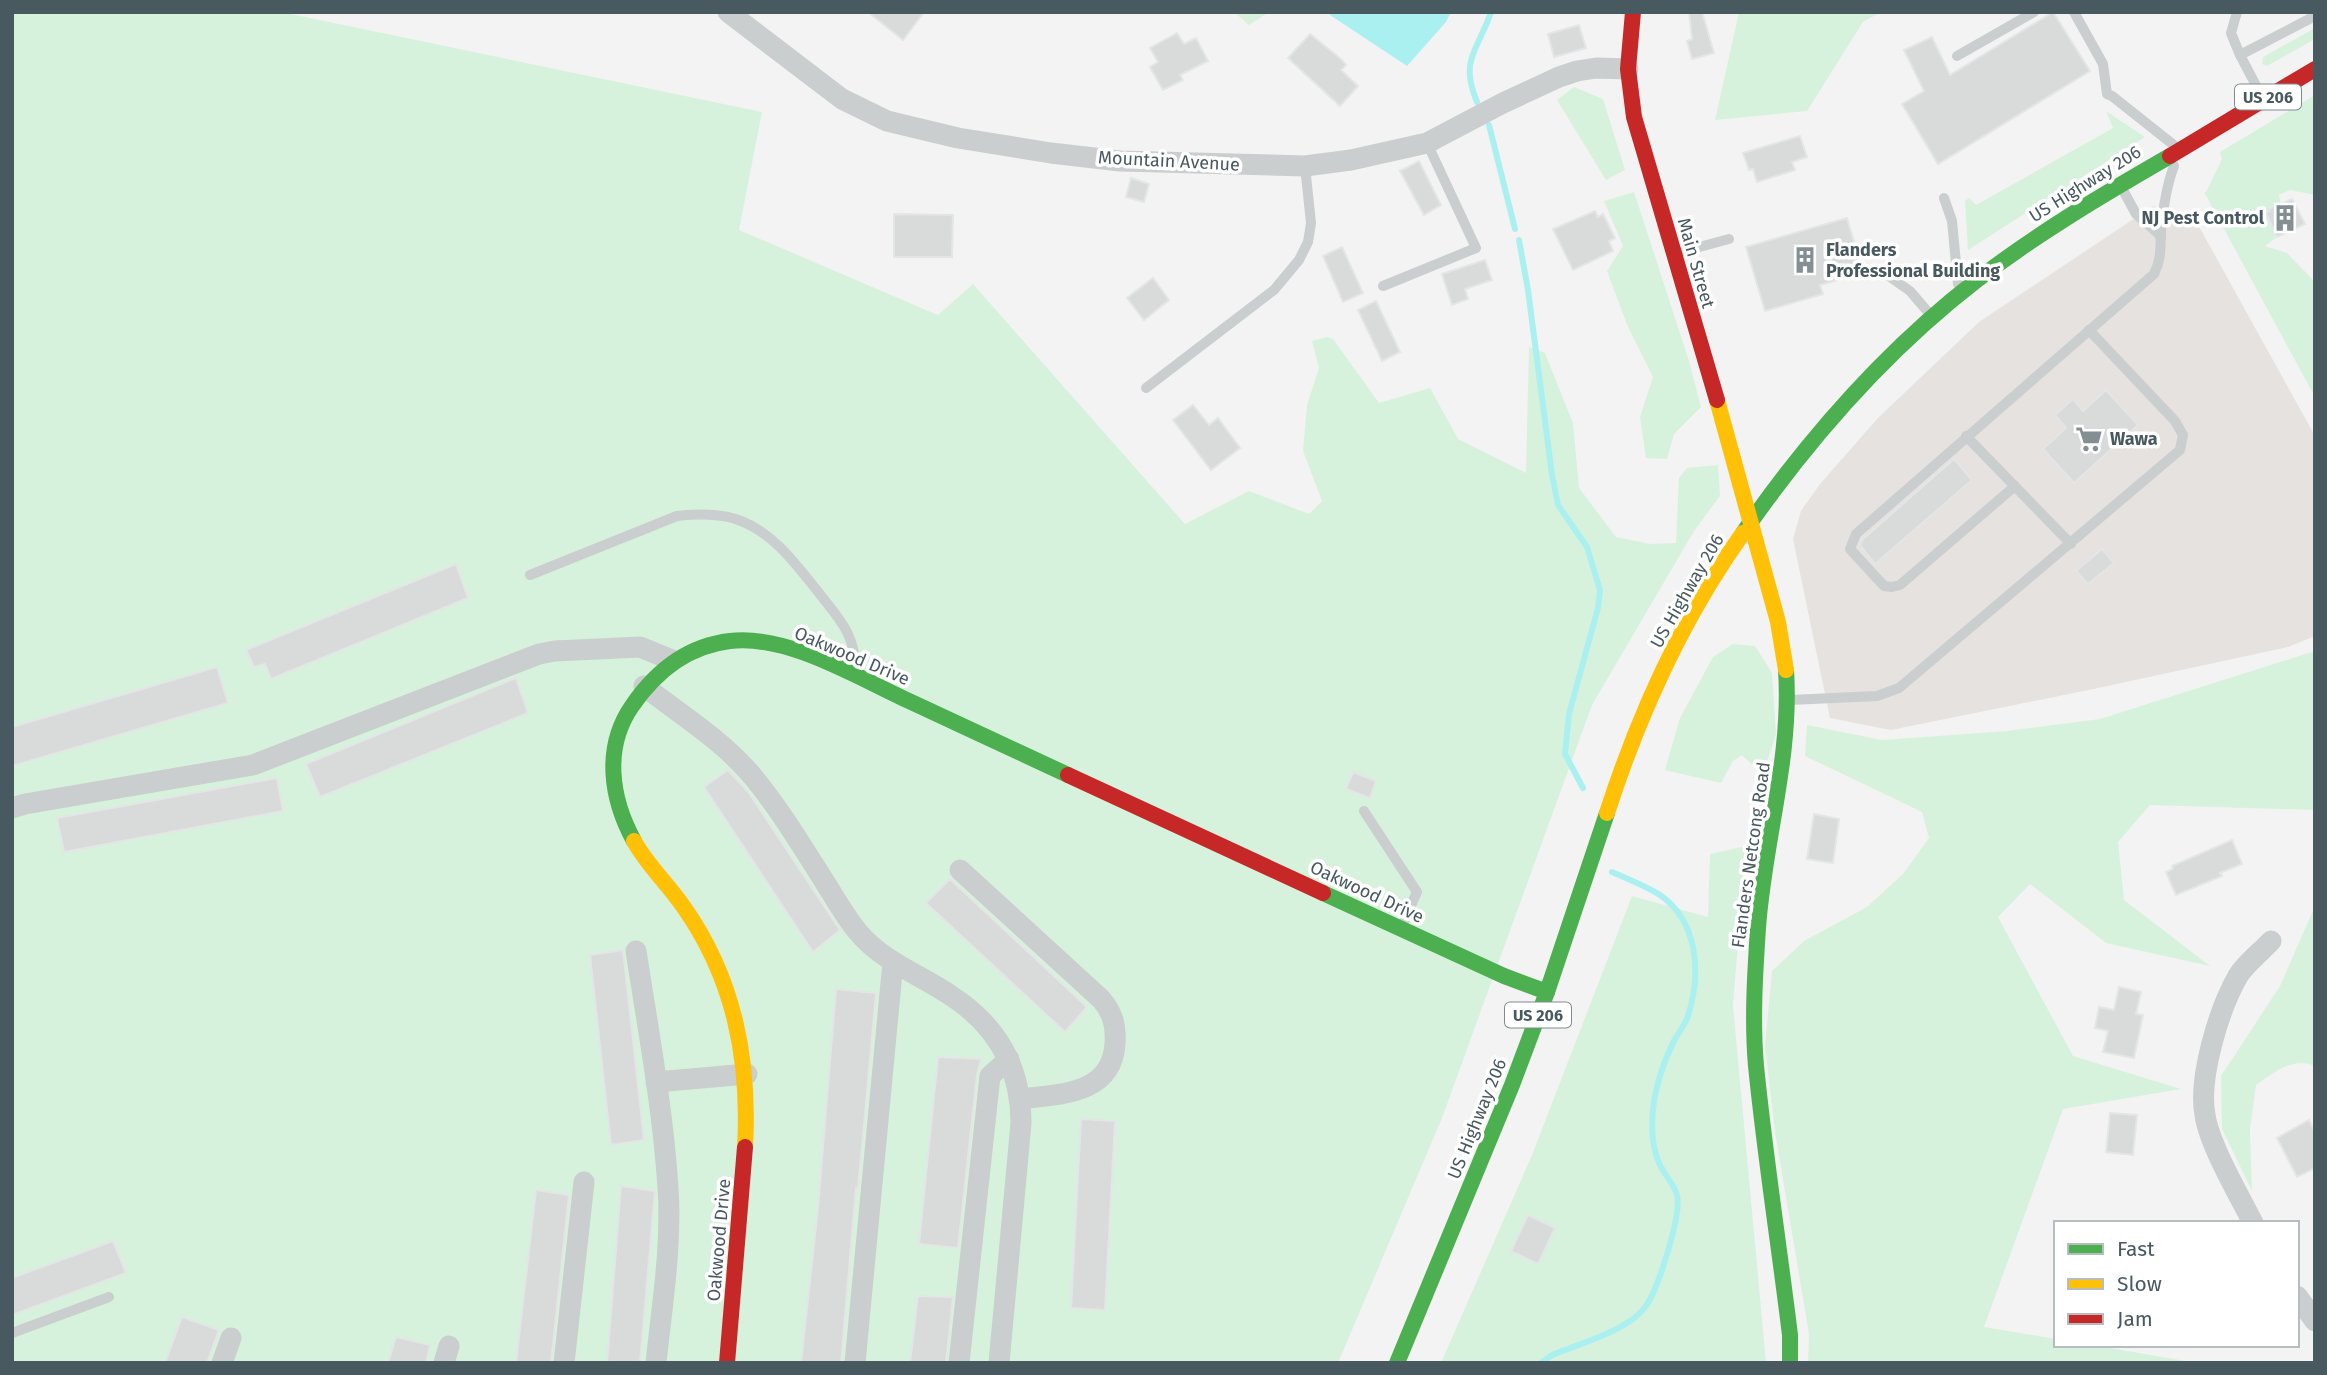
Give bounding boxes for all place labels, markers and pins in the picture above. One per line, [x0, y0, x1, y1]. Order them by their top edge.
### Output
building icon: NJ Pest Control [2270, 203, 2300, 233]
place label: NJ Pest Control [2142, 207, 2265, 229]
place label: Flanders Professional Building [1826, 239, 2000, 282]
building icon: Flanders Professional Building [1790, 245, 1820, 275]
supermarket icon: Wawa [2074, 424, 2104, 454]
place label: Wawa [2110, 428, 2158, 450]

